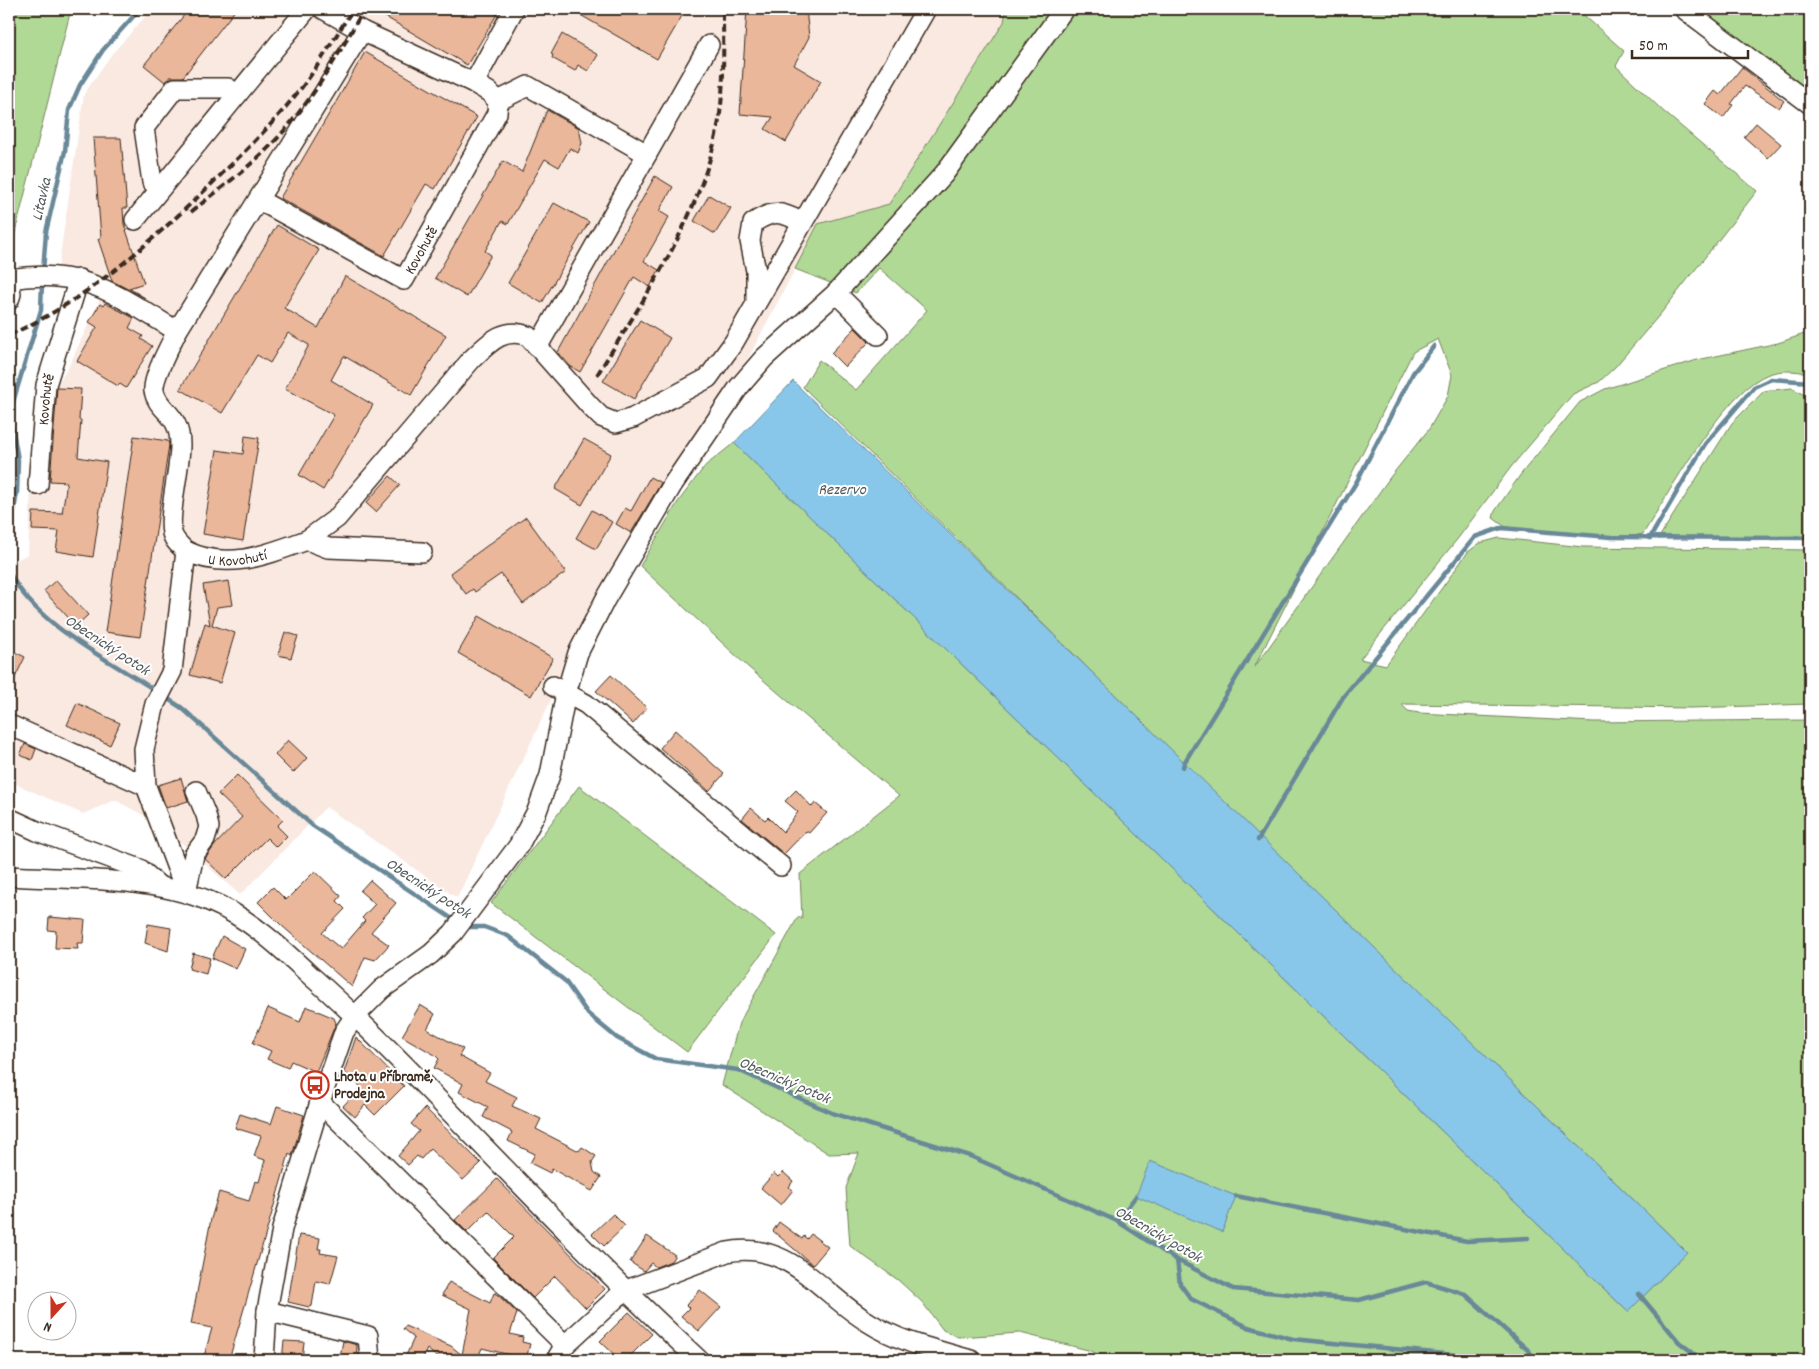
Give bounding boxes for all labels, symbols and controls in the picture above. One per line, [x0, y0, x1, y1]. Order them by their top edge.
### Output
scale bar [1632, 28, 1748, 60]
text: 50 m [1639, 36, 1668, 58]
water label: Litavka [26, 174, 59, 223]
street label: Kovohutě [400, 223, 445, 279]
street label: Kovohutě [34, 371, 62, 426]
water label: Rezervo [818, 479, 867, 502]
street label: U Kovohutí [206, 545, 271, 573]
water label: Obecnický potok [60, 610, 155, 683]
water label: Obecnický potok [381, 853, 476, 926]
water label: Obecnický potok [735, 1052, 835, 1111]
place label: Lhota u Příbramě, Prodejna [334, 1067, 434, 1106]
bus stop icon: Lhota u Příbramě, Prodejna [300, 1070, 330, 1100]
water label: Obecnický potok [1110, 1201, 1207, 1270]
north arrow [28, 1292, 78, 1342]
text: N [41, 1316, 55, 1337]

